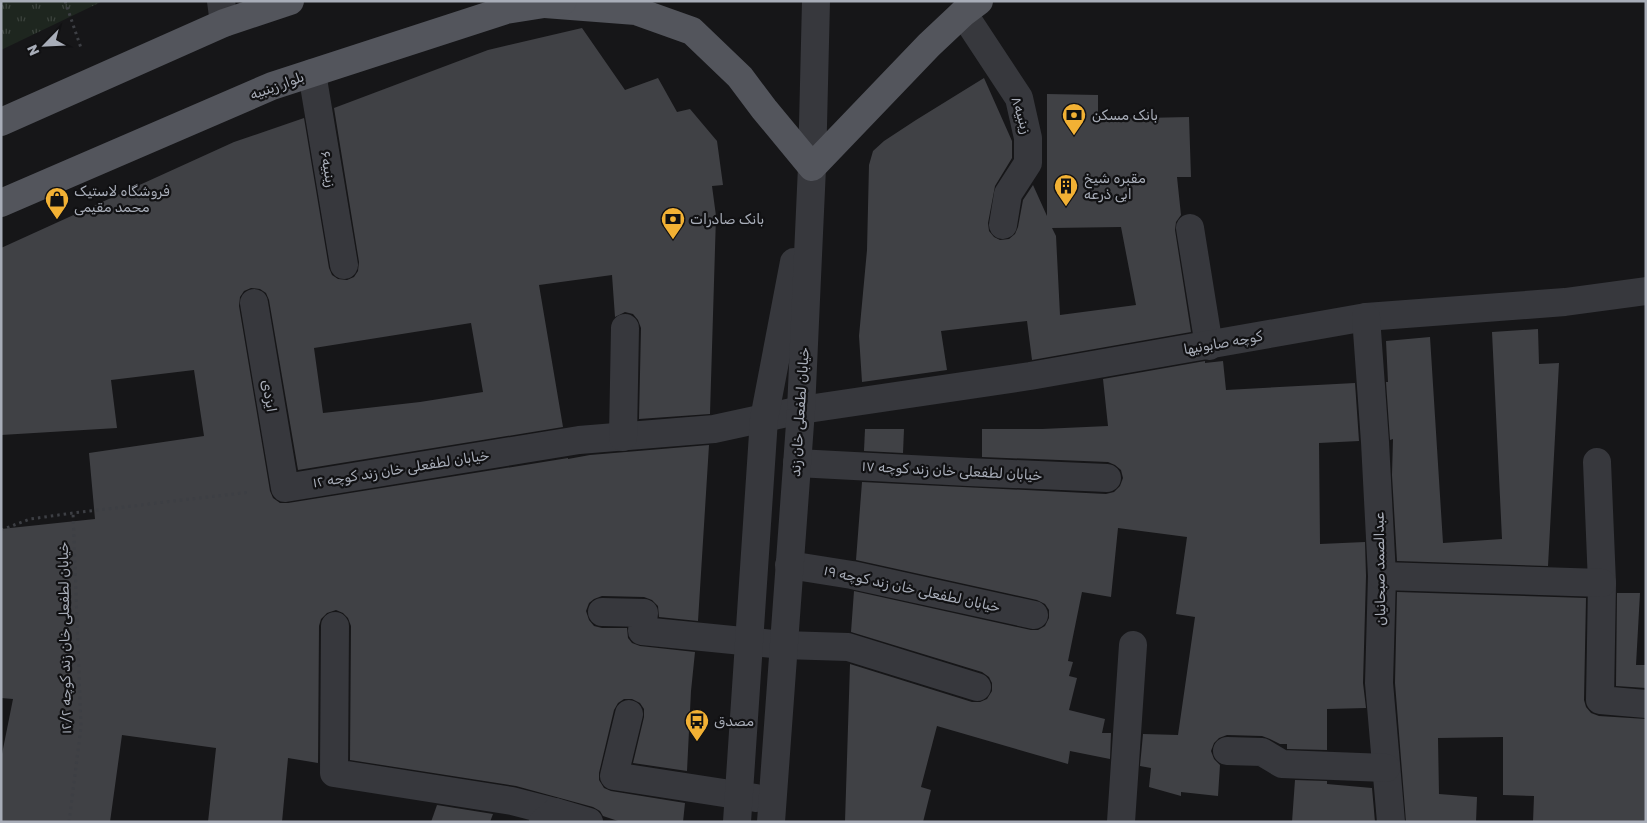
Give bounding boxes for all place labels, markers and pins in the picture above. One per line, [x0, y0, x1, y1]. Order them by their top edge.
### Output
bank icon: بانک مسکن [1061, 102, 1087, 136]
place label: بانک مسکن [1092, 107, 1158, 124]
place label: مقبره شیخ ابی ذرعه [1084, 170, 1146, 203]
building icon: مقبره شیخ ابی ذرعه [1053, 173, 1079, 207]
place label: فروشگاه لاستیک محمد مقیمی [74, 183, 170, 216]
shop icon: فروشگاه لاستیک محمد مقیمی [44, 186, 70, 220]
bank icon: بانک صادرات [660, 206, 686, 240]
place label: بانک صادرات [690, 211, 764, 228]
bus stop icon: مصدق [684, 708, 710, 742]
place label: مصدق [714, 713, 754, 730]

